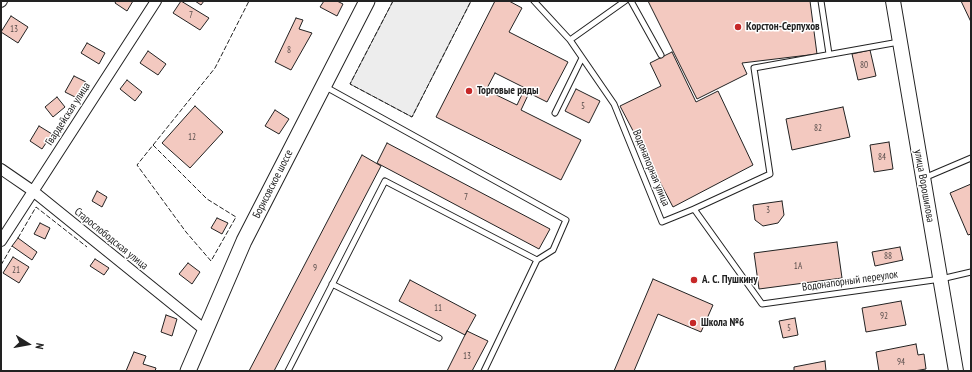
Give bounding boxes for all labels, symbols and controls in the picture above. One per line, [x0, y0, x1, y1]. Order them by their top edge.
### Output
house number: 7 [189, 10, 193, 20]
place label: Корстон-Серпухов [746, 20, 820, 34]
marker: Корстон-Серпухов [733, 22, 743, 32]
house number: 13 [10, 24, 18, 34]
house number: 8 [287, 45, 291, 55]
house number: 80 [860, 60, 868, 70]
street label: Гвардейская улица [43, 80, 93, 148]
place label: Торговые ряды [477, 84, 538, 98]
marker: Торговые ряды [464, 86, 474, 96]
house number: 5 [581, 101, 585, 111]
house number: 82 [814, 123, 822, 133]
street label: Водонапорная улица [630, 128, 672, 208]
house number: 12 [188, 132, 196, 142]
street label: Борисовское шоссе [250, 148, 296, 220]
street label: улица Ворошилова [911, 149, 937, 223]
house number: 84 [878, 152, 886, 162]
house number: 7 [464, 192, 468, 202]
street label: Старослободская улица [71, 205, 151, 273]
house number: 3 [766, 205, 770, 215]
house number: 88 [884, 251, 892, 261]
house number: 1А [794, 261, 802, 271]
house number: 9 [313, 263, 317, 273]
house number: 21 [12, 265, 20, 275]
street label: Водонапорный переулок [801, 268, 899, 294]
place label: А. С. Пушкину [702, 273, 758, 287]
marker: А. С. Пушкину [689, 275, 699, 285]
house number: 11 [434, 303, 442, 313]
house number: 92 [880, 311, 888, 321]
place label: Школа №6 [701, 316, 744, 330]
marker: Школа №6 [688, 318, 698, 328]
house number: 5 [787, 323, 791, 333]
north arrow [8, 324, 48, 364]
text: N [32, 342, 47, 351]
house number: 13 [463, 351, 471, 361]
house number: 94 [897, 357, 905, 367]

